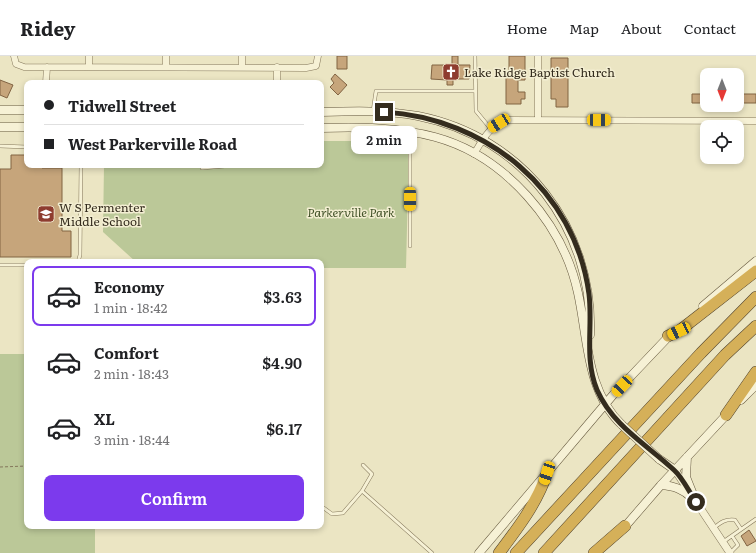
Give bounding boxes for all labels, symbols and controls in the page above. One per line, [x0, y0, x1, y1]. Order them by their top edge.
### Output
text: Ridey [20, 14, 75, 42]
text: Home [507, 18, 547, 38]
text: Map [569, 18, 599, 38]
text: About [621, 18, 662, 38]
text: Contact [684, 18, 736, 38]
church icon: Lake Ridge Baptist Church [441, 62, 461, 82]
place label: Lake Ridge Baptist Church [464, 63, 615, 81]
north arrow [700, 68, 744, 112]
map controls [700, 68, 744, 164]
text: Tidwell Street [68, 94, 176, 117]
route end [375, 103, 393, 121]
car [486, 112, 512, 134]
car [587, 114, 611, 126]
button: locate [700, 120, 744, 164]
callout: 2 min [351, 126, 417, 154]
text: 2 min [366, 130, 402, 149]
text: West Parkerville Road [68, 132, 237, 155]
car [404, 187, 416, 211]
place label: W S Permenter Middle School [59, 198, 145, 230]
park label: Parkerville Park [307, 203, 395, 221]
school or university icon: W S Permenter Middle School [36, 204, 56, 224]
text: Economy [94, 275, 164, 298]
icon: car [46, 278, 82, 314]
text: $3.63 [263, 285, 302, 308]
text: 1 min · 18:42 [94, 298, 167, 317]
car [666, 320, 692, 342]
text: Comfort [94, 341, 159, 364]
icon: car [46, 344, 82, 380]
text: $4.90 [262, 351, 302, 374]
text: 2 min · 18:43 [94, 364, 169, 383]
car [609, 373, 635, 399]
text: XL [94, 407, 115, 430]
icon: car [46, 410, 82, 446]
text: $6.17 [266, 417, 302, 440]
text: 3 min · 18:44 [94, 430, 170, 449]
car [538, 460, 556, 486]
button: Confirm [44, 475, 304, 521]
route start [687, 493, 705, 511]

